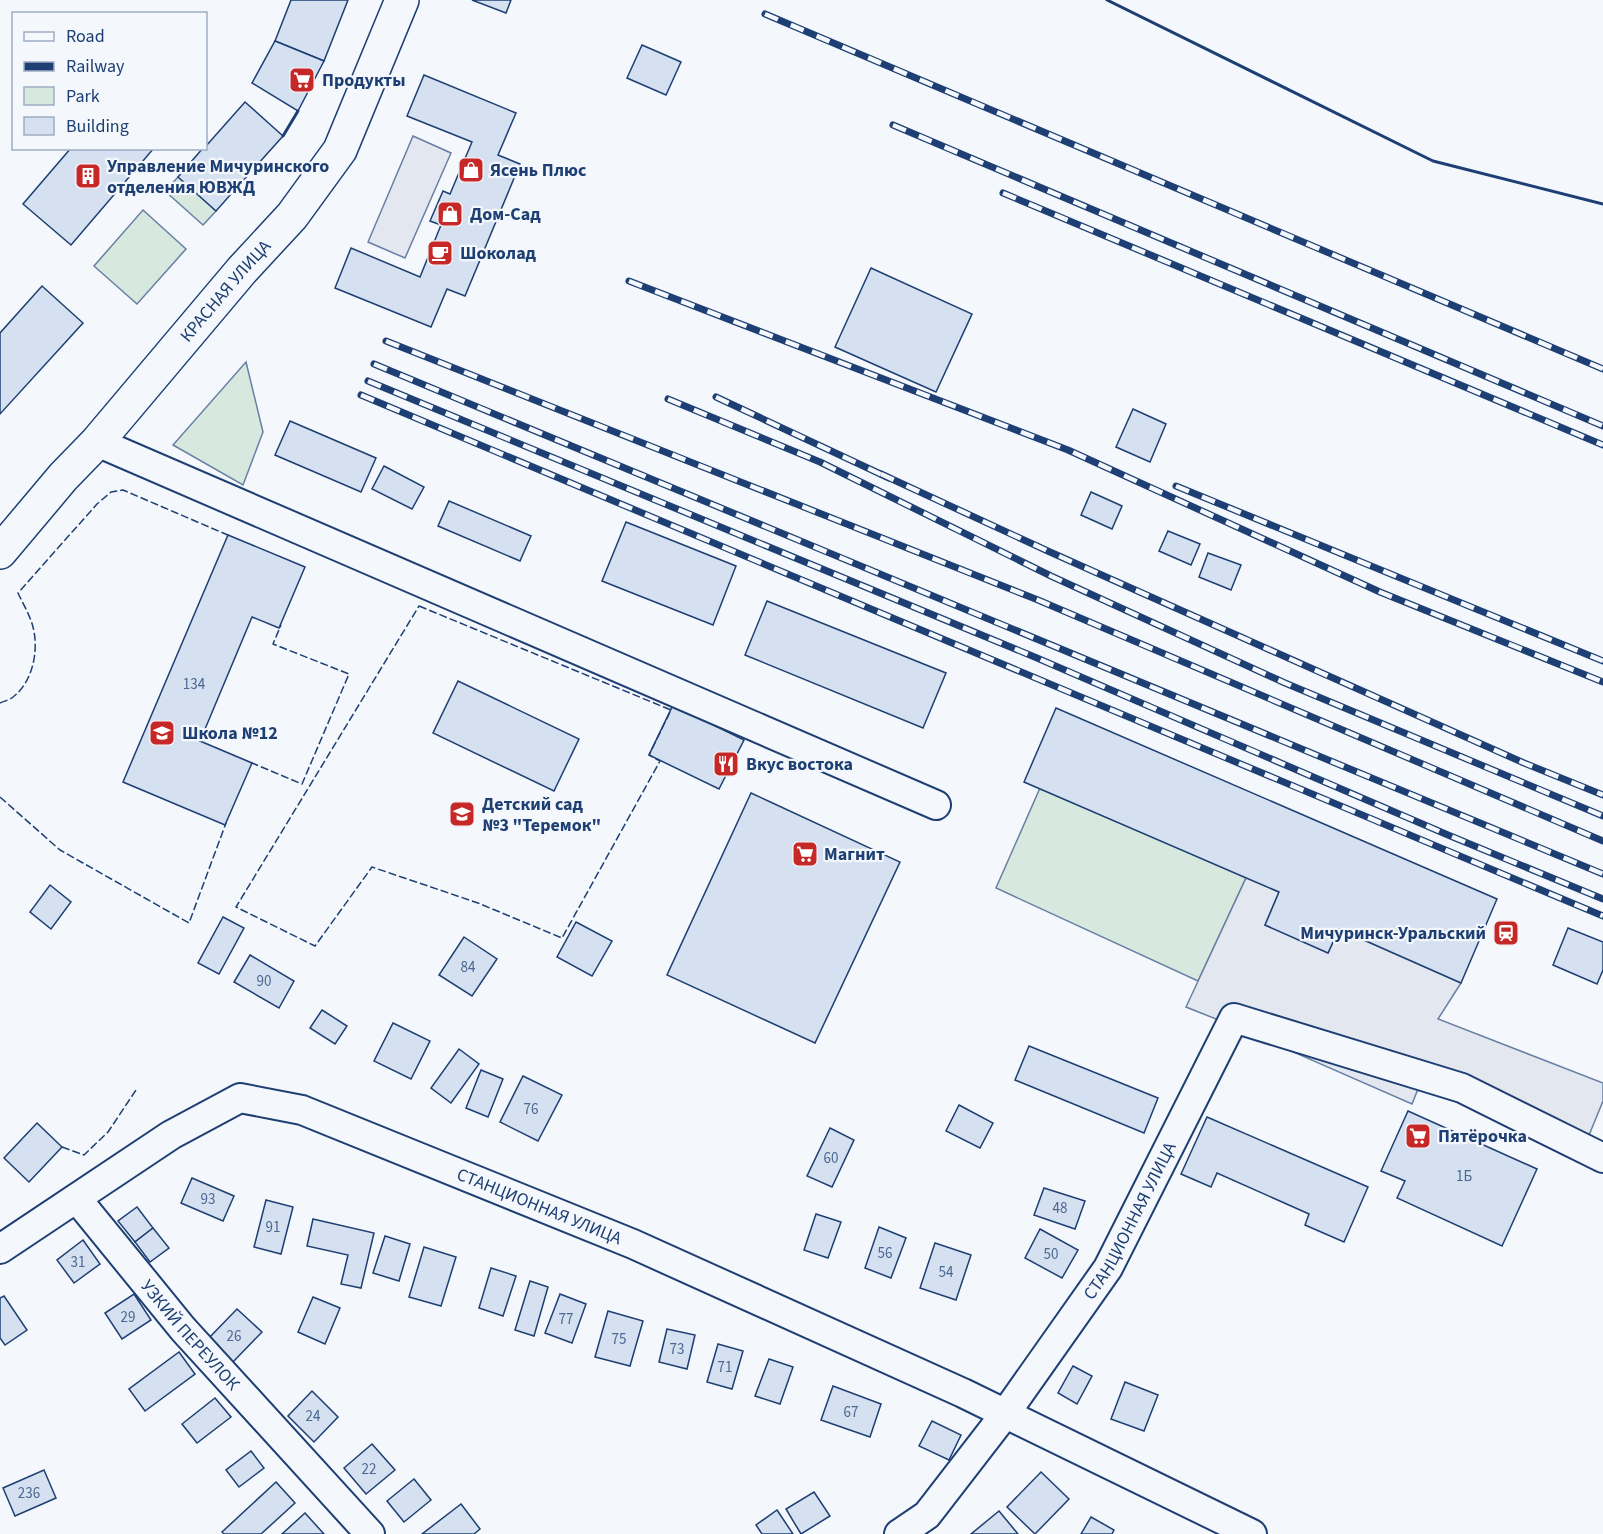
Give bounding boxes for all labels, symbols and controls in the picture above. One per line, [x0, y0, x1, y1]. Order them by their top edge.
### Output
legend [12, 12, 207, 150]
text: Road [66, 24, 105, 49]
text: Railway [66, 54, 125, 79]
supermarket icon: Продукты [287, 65, 317, 95]
place label: Продукты [322, 68, 406, 93]
text: Park [66, 84, 100, 109]
text: Building [66, 114, 129, 139]
place label: Управление Мичуринского отделения ЮВЖД [107, 154, 329, 200]
shop icon: Ясень Плюс [456, 155, 486, 185]
place label: Ясень Плюс [490, 158, 587, 183]
building icon: Управление Мичуринского отделения ЮВЖД [73, 161, 103, 191]
shop icon: Дом-Сад [435, 199, 465, 229]
place label: Дом-Сад [470, 202, 541, 227]
street label: КРАСНАЯ УЛИЦА [174, 234, 277, 347]
cafe icon: Шоколад [425, 238, 455, 268]
place label: Шоколад [460, 241, 537, 266]
house number: 134 [183, 674, 206, 695]
school or university icon: Школа №12 [147, 718, 177, 748]
place label: Школа №12 [182, 721, 278, 746]
restaurant icon: Вкус востока [711, 749, 741, 779]
place label: Вкус востока [746, 752, 853, 777]
place label: Детский сад №3 "Теремок" [482, 792, 601, 838]
school or university icon: Детский сад №3 "Теремок" [447, 799, 477, 829]
supermarket icon: Магнит [790, 839, 820, 869]
place label: Магнит [824, 842, 885, 867]
station icon: Мичуринск-Уральский [1491, 918, 1521, 948]
place label: Мичуринск-Уральский [1300, 921, 1486, 946]
house number: 84 [461, 957, 476, 978]
house number: 90 [257, 971, 271, 992]
house number: 76 [524, 1099, 538, 1120]
supermarket icon: Пятёрочка [1403, 1121, 1433, 1151]
place label: Пятёрочка [1438, 1124, 1527, 1149]
street label: СТАНЦИОННАЯ УЛИЦА [1077, 1137, 1182, 1305]
house number: 60 [824, 1148, 838, 1169]
street label: СТАНЦИОННАЯ УЛИЦА [453, 1162, 626, 1251]
house number: 1Б [1456, 1166, 1472, 1187]
house number: 93 [201, 1189, 215, 1210]
house number: 48 [1053, 1198, 1067, 1219]
house number: 91 [266, 1217, 280, 1238]
house number: 56 [878, 1243, 892, 1264]
house number: 50 [1044, 1244, 1058, 1265]
house number: 31 [71, 1252, 85, 1273]
house number: 54 [939, 1262, 954, 1283]
street label: УЗКИЙ ПЕРЕУЛОК [135, 1274, 246, 1396]
house number: 29 [121, 1307, 135, 1328]
house number: 77 [559, 1309, 573, 1330]
house number: 26 [227, 1326, 241, 1347]
house number: 75 [612, 1329, 626, 1350]
house number: 73 [670, 1339, 684, 1360]
house number: 71 [718, 1357, 732, 1378]
house number: 67 [844, 1402, 858, 1423]
house number: 24 [306, 1406, 321, 1427]
house number: 22 [362, 1459, 376, 1480]
house number: 236 [18, 1483, 40, 1504]

